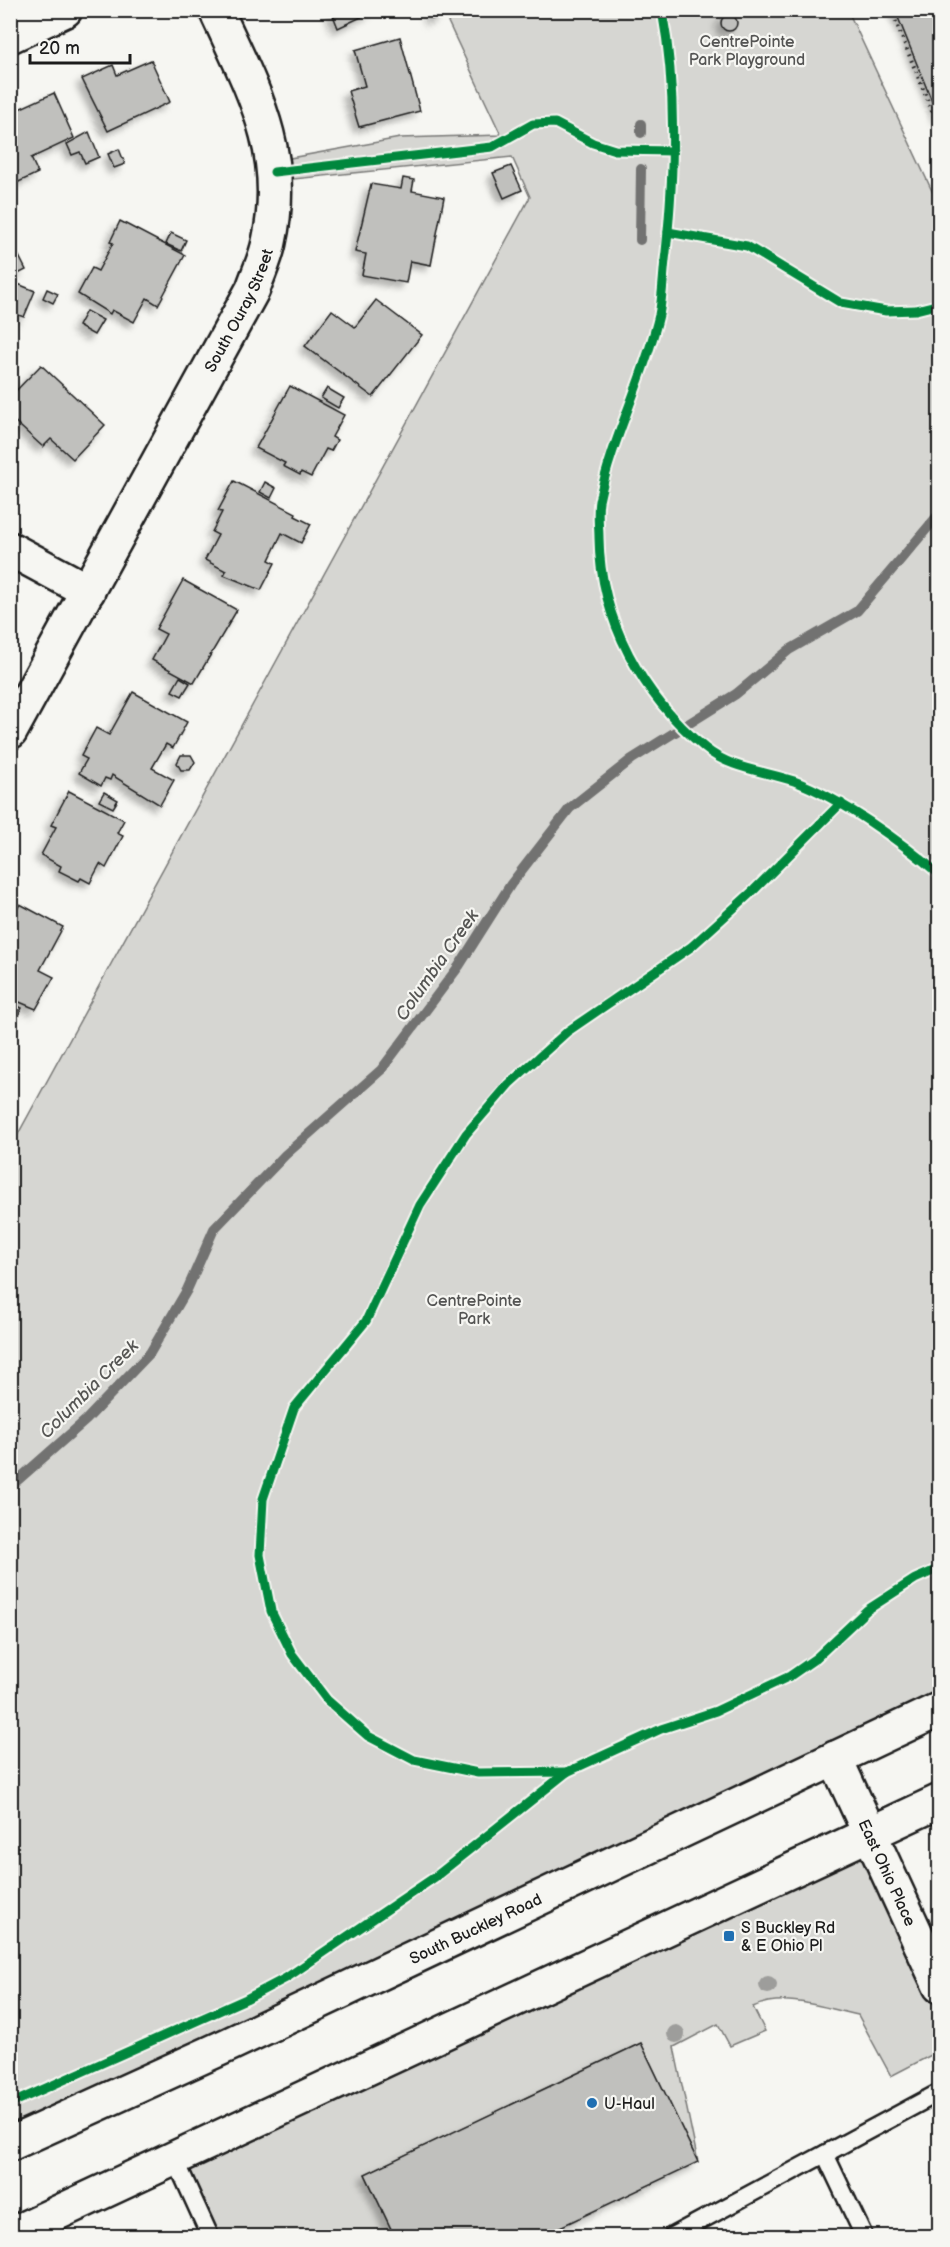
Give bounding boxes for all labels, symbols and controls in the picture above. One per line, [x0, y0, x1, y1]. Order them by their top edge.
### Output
scale bar [30, 27, 130, 65]
park label: CentrePointe Park Playground [689, 33, 805, 70]
text: 20 m [39, 38, 80, 59]
street label: South Ouray Street [201, 247, 278, 376]
water label: Columbia Creek [391, 905, 484, 1025]
park label: CentrePointe Park [427, 1292, 522, 1329]
water label: Columbia Creek [36, 1335, 144, 1443]
street label: East Ohio Place [854, 1817, 919, 1930]
street label: South Buckley Road [407, 1890, 545, 1969]
place label: S Buckley Rd & E Ohio Pl [741, 1919, 835, 1956]
marker: S Buckley Rd & E Ohio Pl [722, 1929, 736, 1943]
place label: U-Haul [604, 2095, 655, 2114]
marker: U-Haul [585, 2096, 599, 2110]

